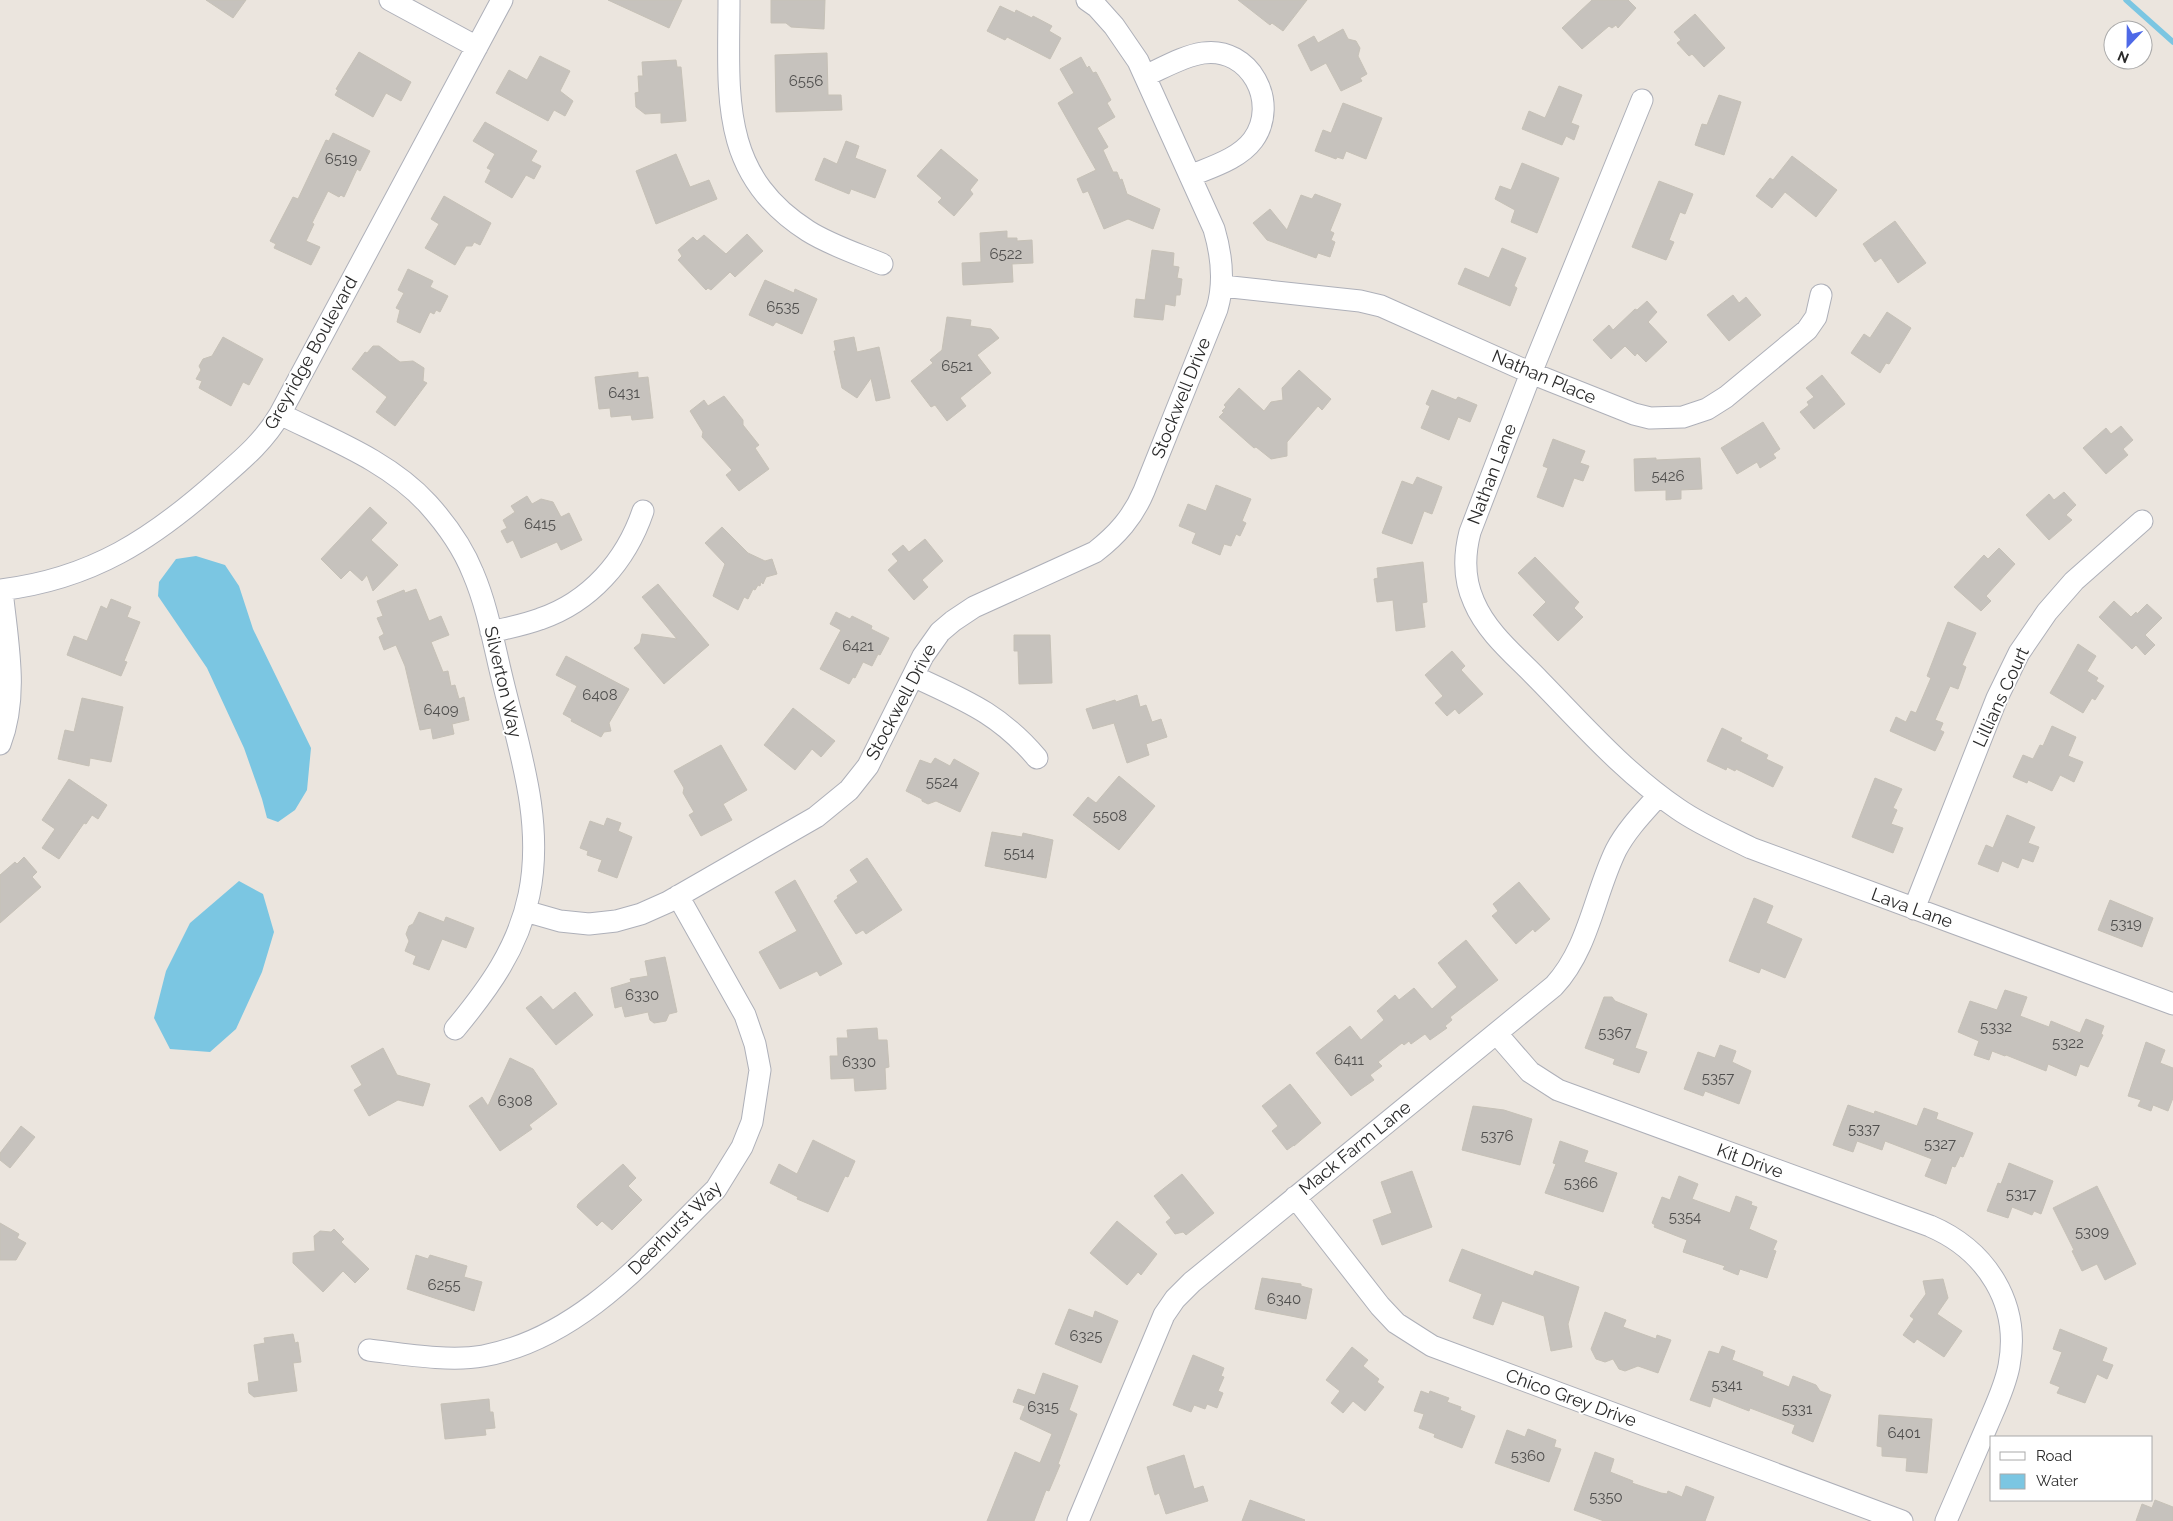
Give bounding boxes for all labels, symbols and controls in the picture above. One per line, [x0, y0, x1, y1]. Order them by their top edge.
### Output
north arrow [2103, 20, 2153, 70]
text: N [2115, 48, 2131, 66]
house number: 6556 [789, 72, 823, 90]
house number: 6519 [325, 150, 357, 168]
house number: 6522 [990, 245, 1023, 263]
street label: Greyridge Boulevard [260, 273, 361, 433]
house number: 6535 [766, 298, 800, 316]
street label: Stockwell Drive [1147, 334, 1214, 461]
street label: Nathan Place [1489, 345, 1600, 408]
house number: 6521 [941, 357, 973, 375]
house number: 6431 [608, 384, 640, 402]
street label: Nathan Lane [1463, 420, 1521, 527]
house number: 5426 [1651, 467, 1685, 485]
house number: 6415 [524, 515, 556, 533]
street label: Silverton Way [480, 624, 527, 740]
house number: 6421 [842, 637, 874, 655]
street label: Stockwell Drive [861, 640, 940, 763]
street label: Lillians Court [1968, 643, 2033, 750]
house number: 6408 [582, 686, 618, 704]
house number: 6409 [423, 701, 459, 719]
house number: 5524 [926, 773, 958, 791]
house number: 5508 [1093, 807, 1127, 825]
house number: 5514 [1004, 844, 1034, 862]
street label: Lava Lane [1869, 883, 1956, 932]
house number: 5319 [2110, 915, 2142, 933]
house number: 6330 [625, 986, 659, 1004]
house number: 5332 [1980, 1018, 2012, 1036]
house number: 5367 [1598, 1024, 1632, 1042]
house number: 5322 [2052, 1034, 2084, 1052]
house number: 6411 [1334, 1051, 1365, 1069]
house number: 6330 [842, 1053, 876, 1071]
house number: 5357 [1702, 1069, 1734, 1087]
house number: 6308 [497, 1092, 533, 1110]
street label: Mack Farm Lane [1295, 1096, 1415, 1199]
house number: 5337 [1848, 1120, 1880, 1138]
house number: 5376 [1480, 1127, 1514, 1145]
house number: 5327 [1924, 1135, 1956, 1153]
street label: Kit Drive [1714, 1139, 1787, 1182]
house number: 5366 [1564, 1174, 1598, 1192]
street label: Deerhurst Way [623, 1176, 726, 1279]
house number: 5317 [2006, 1185, 2036, 1203]
house number: 5354 [1669, 1208, 1701, 1226]
house number: 5309 [2075, 1223, 2109, 1241]
house number: 6255 [427, 1276, 461, 1294]
house number: 6340 [1267, 1290, 1301, 1308]
house number: 6325 [1069, 1327, 1103, 1345]
street label: Chico Grey Drive [1503, 1364, 1640, 1431]
house number: 5341 [1712, 1376, 1743, 1394]
house number: 6315 [1027, 1398, 1059, 1416]
house number: 5331 [1782, 1400, 1813, 1418]
house number: 6401 [1888, 1424, 1921, 1442]
legend [1990, 1436, 2153, 1501]
house number: 5360 [1511, 1447, 1545, 1465]
text: Road [2036, 1447, 2072, 1465]
text: Water [2036, 1472, 2079, 1490]
house number: 5350 [1589, 1488, 1623, 1506]

